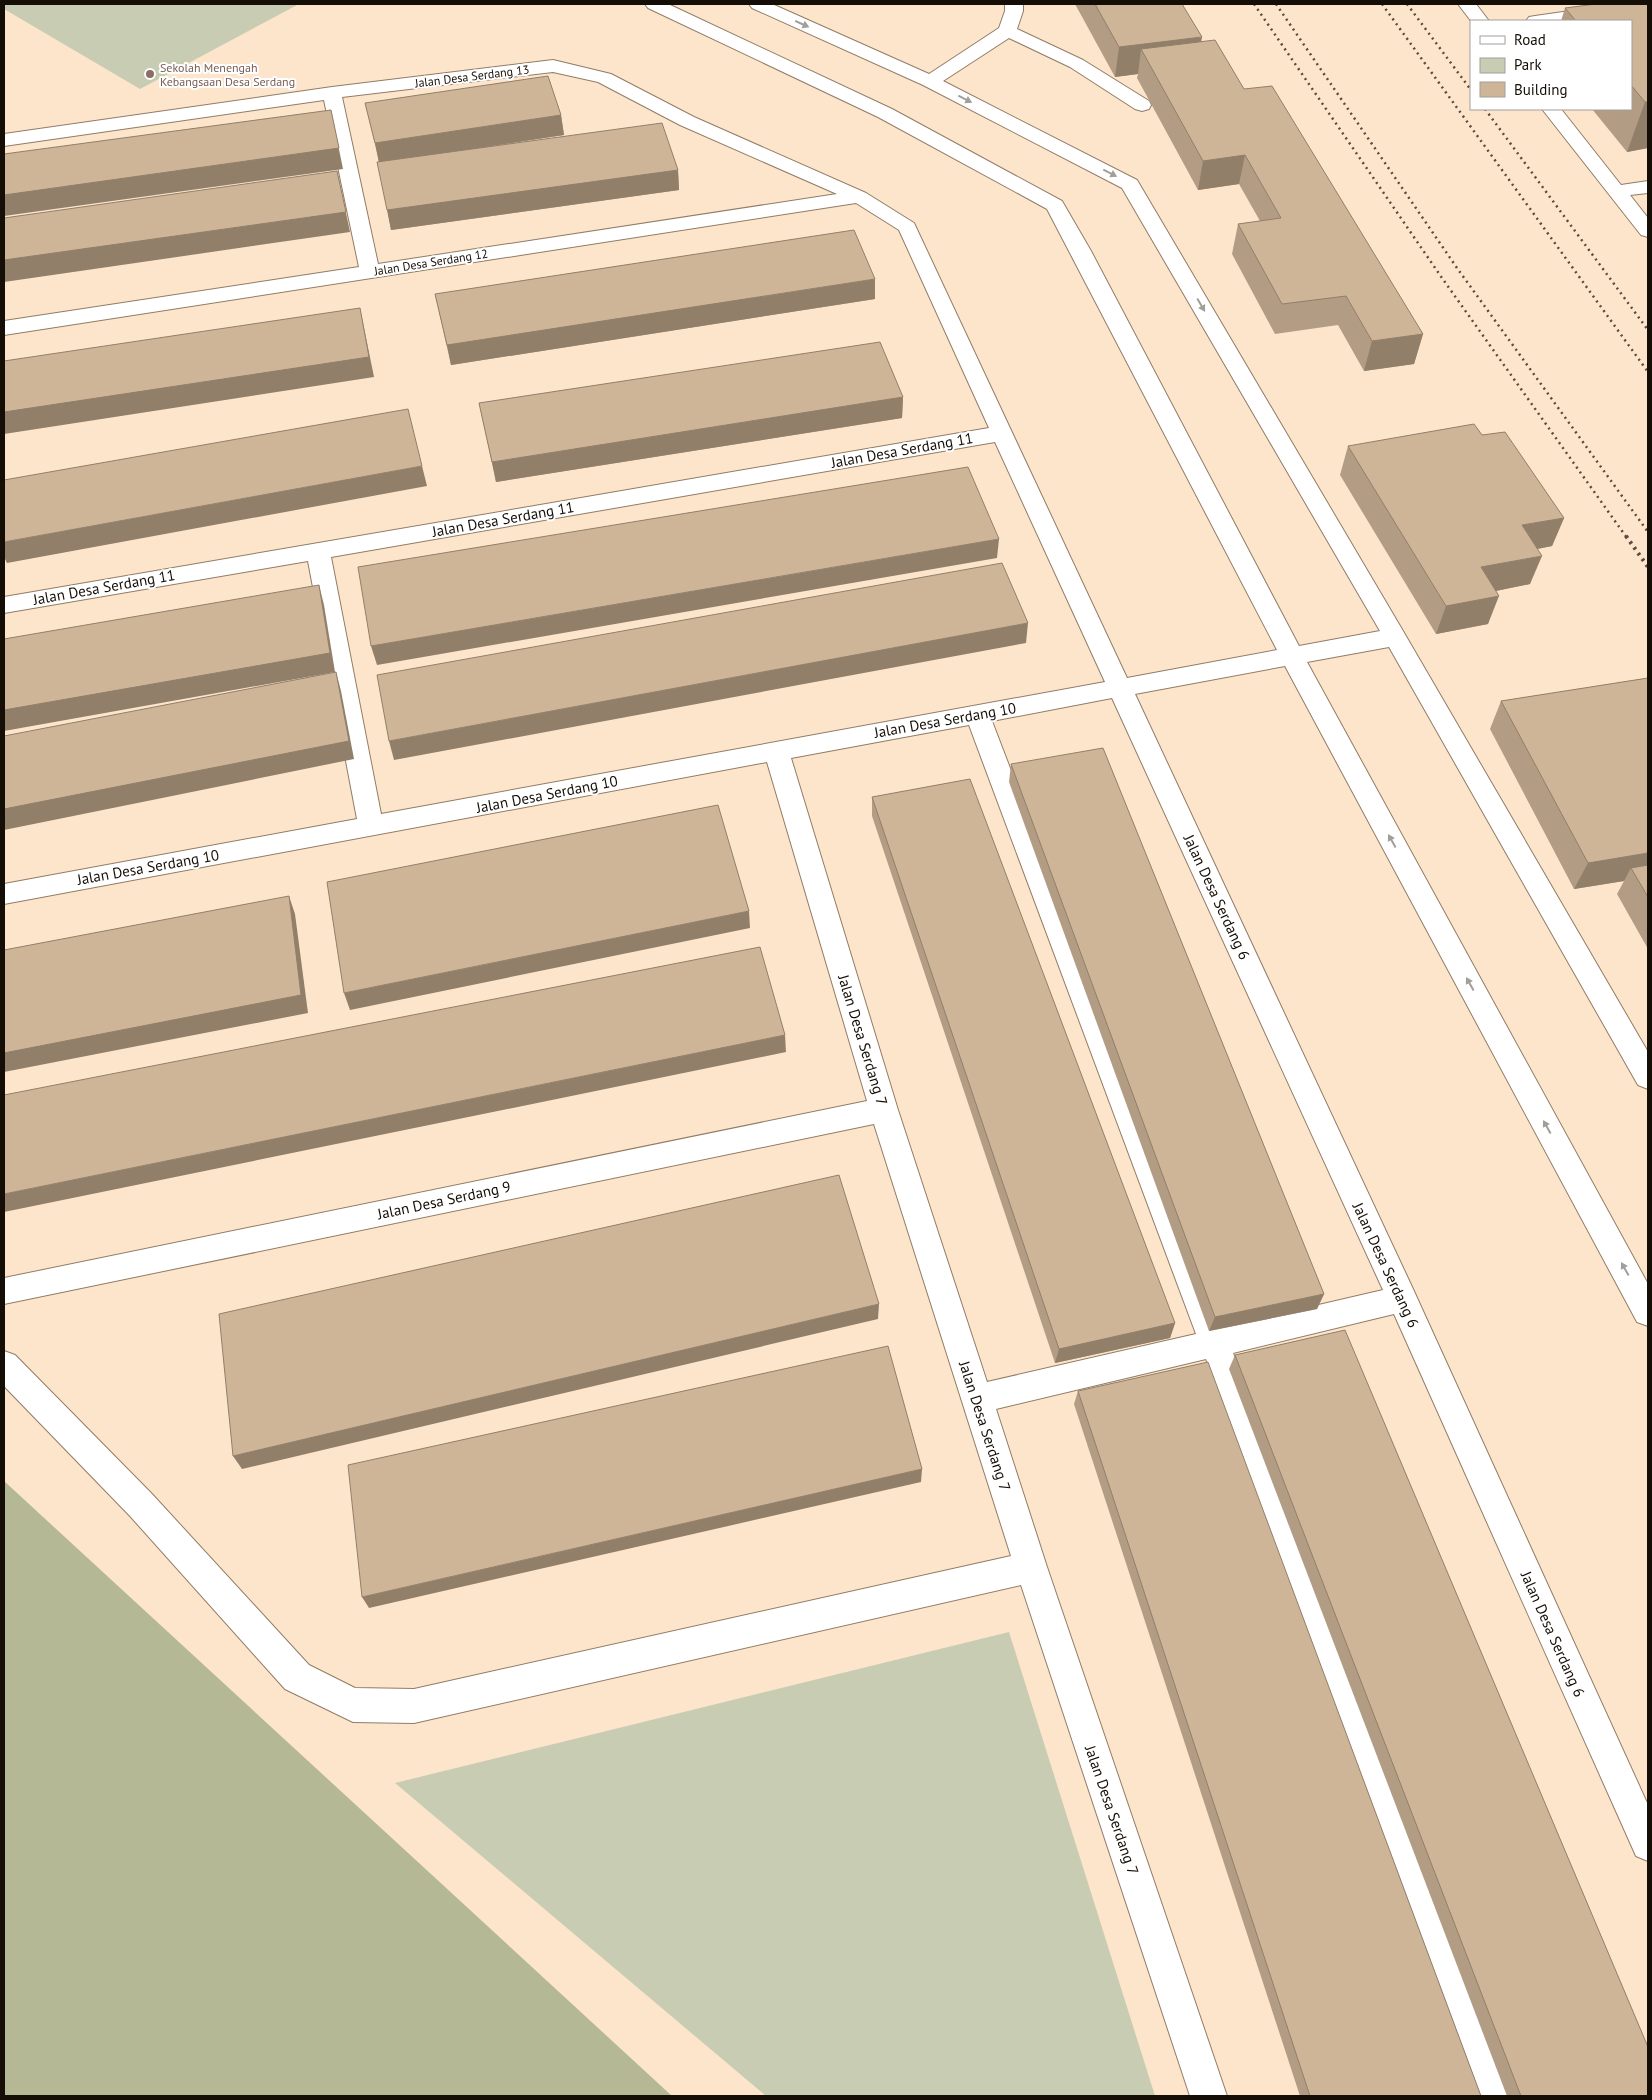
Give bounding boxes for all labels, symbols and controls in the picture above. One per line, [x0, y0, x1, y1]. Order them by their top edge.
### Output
legend [1470, 20, 1632, 110]
one-way arrow [795, 21, 809, 29]
text: Road [1514, 30, 1546, 49]
text: Park [1514, 55, 1542, 74]
place label: Sekolah Menengah Kebangsaan Desa Serdang [160, 60, 295, 89]
street label: Jalan Desa Serdang 13 [413, 62, 530, 91]
marker: Sekolah Menengah Kebangsaan Desa Serdang [144, 68, 156, 80]
text: Building [1514, 80, 1568, 99]
one-way arrow [958, 95, 973, 104]
one-way arrow [1103, 170, 1117, 178]
street label: Jalan Desa Serdang 12 [372, 246, 489, 279]
one-way arrow [1196, 298, 1205, 311]
street label: Jalan Desa Serdang 11 [829, 428, 974, 472]
street label: Jalan Desa Serdang 11 [430, 497, 575, 541]
street label: Jalan Desa Serdang 11 [31, 565, 176, 609]
street label: Jalan Desa Serdang 10 [872, 698, 1017, 742]
street label: Jalan Desa Serdang 10 [474, 771, 619, 817]
street label: Jalan Desa Serdang 6 [1179, 831, 1254, 962]
one-way arrow [1388, 834, 1396, 848]
street label: Jalan Desa Serdang 10 [75, 845, 220, 889]
street label: Jalan Desa Serdang 7 [834, 971, 892, 1108]
one-way arrow [1466, 977, 1474, 991]
one-way arrow [1543, 1120, 1552, 1133]
street label: Jalan Desa Serdang 9 [375, 1177, 512, 1224]
street label: Jalan Desa Serdang 6 [1348, 1199, 1423, 1330]
one-way arrow [1621, 1262, 1629, 1277]
street label: Jalan Desa Serdang 7 [955, 1358, 1015, 1493]
street label: Jalan Desa Serdang 6 [1516, 1567, 1589, 1700]
street label: Jalan Desa Serdang 7 [1081, 1742, 1143, 1877]

